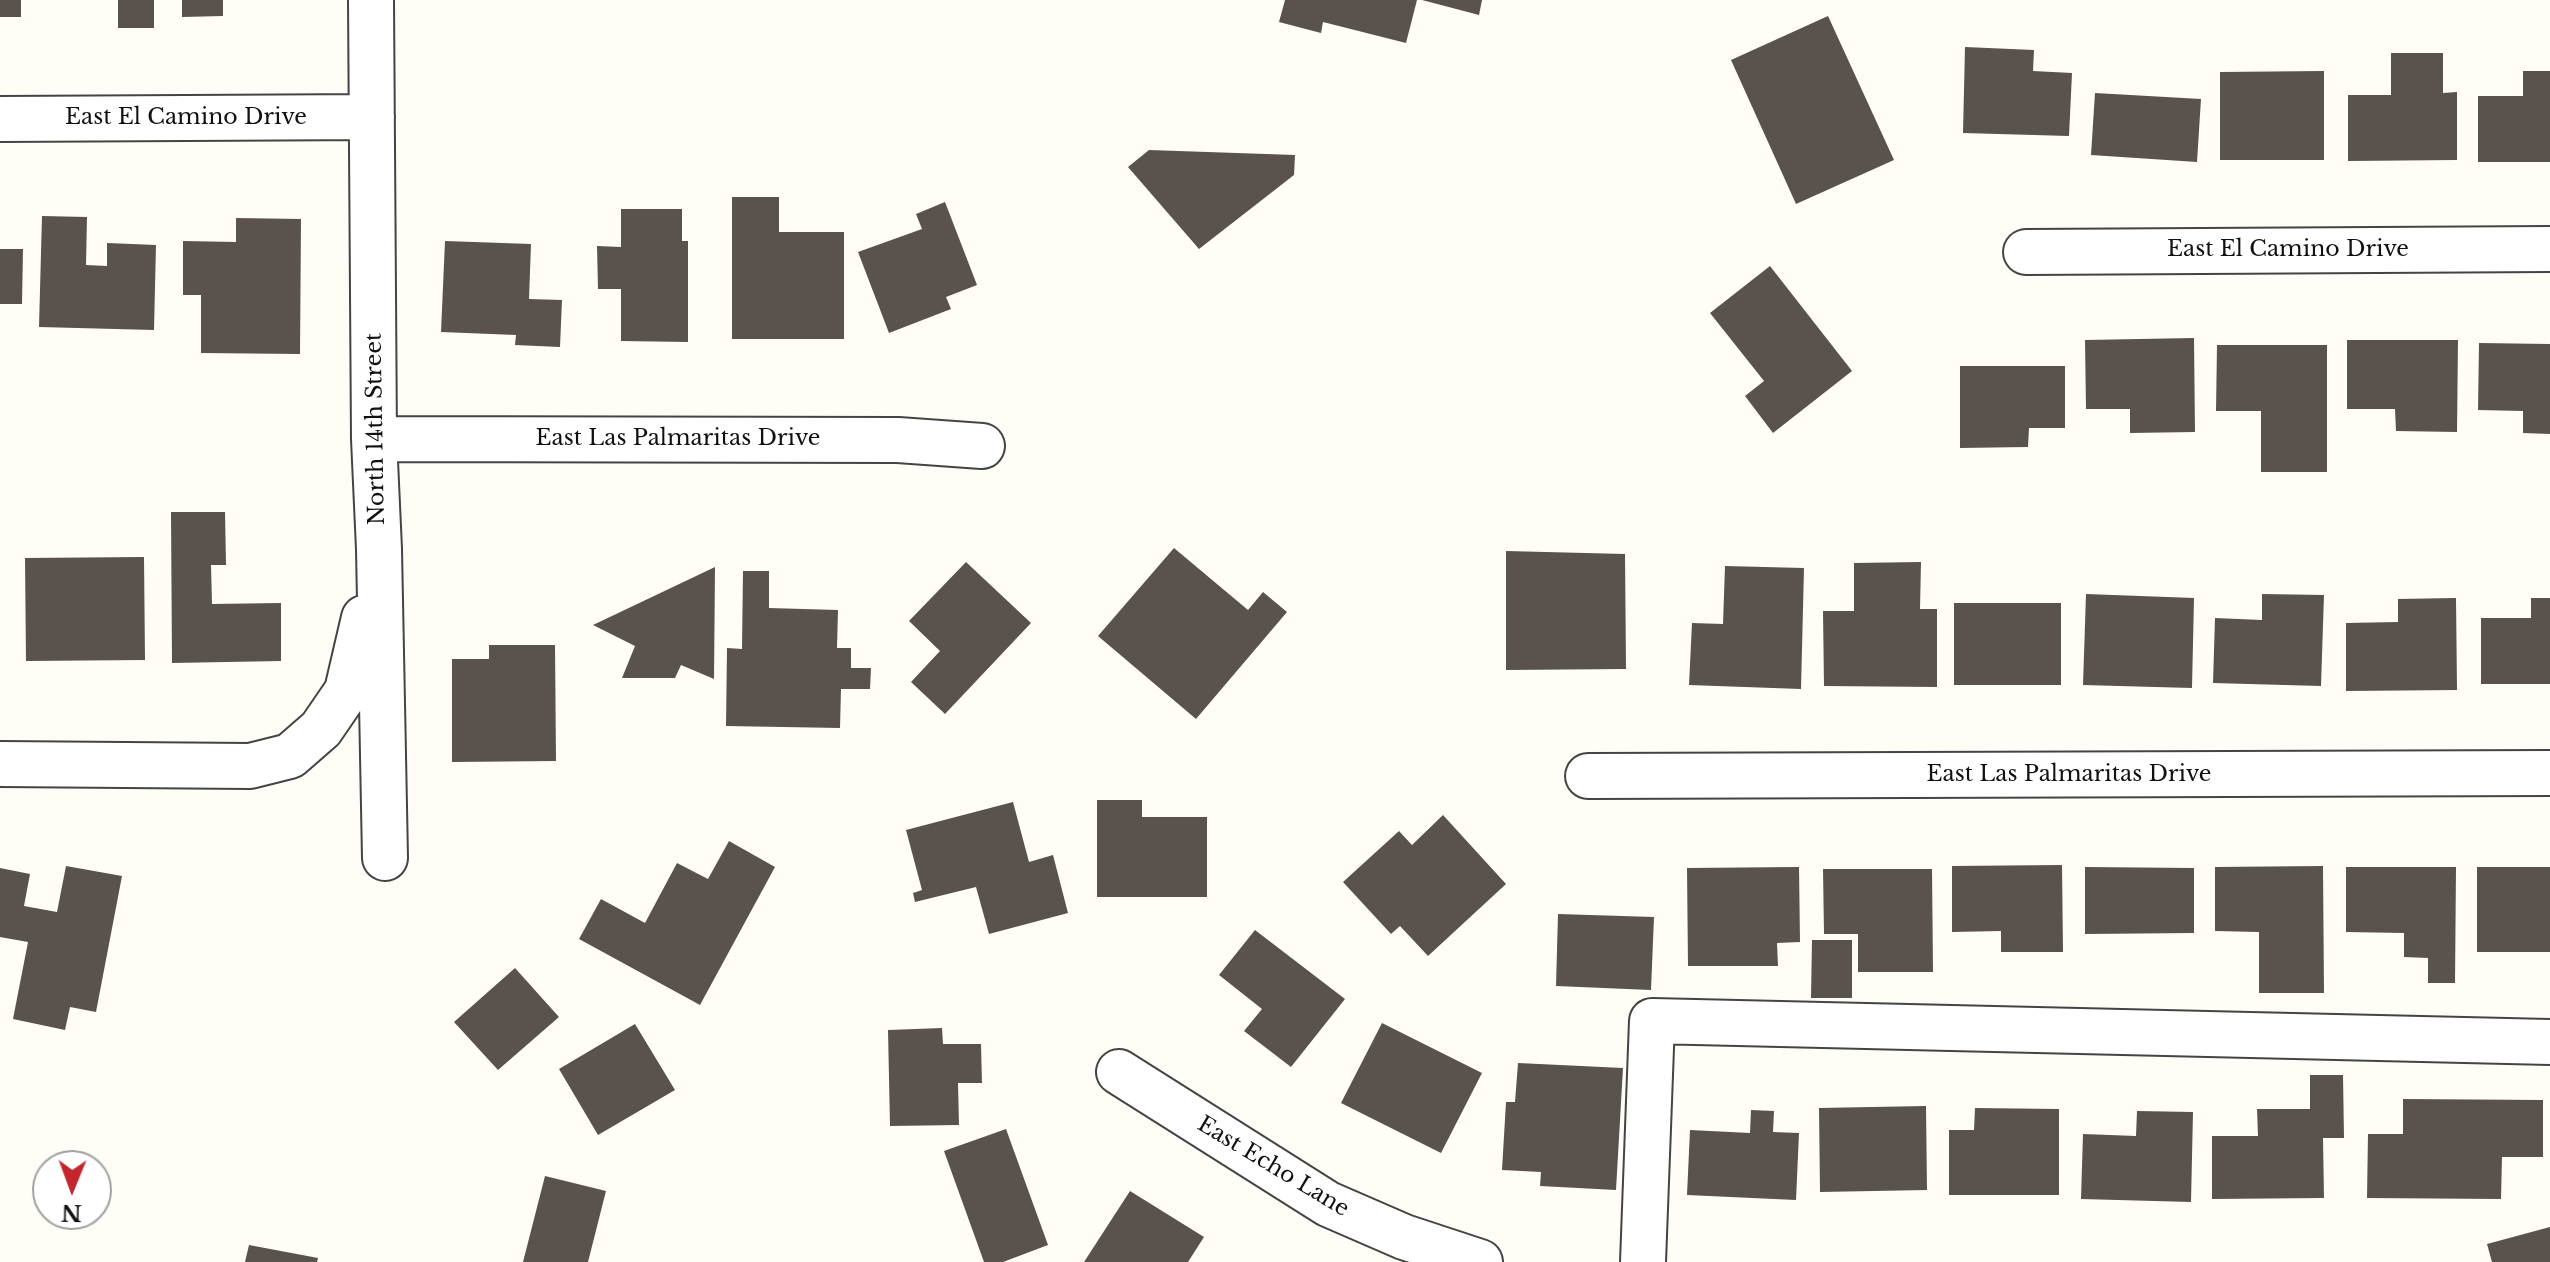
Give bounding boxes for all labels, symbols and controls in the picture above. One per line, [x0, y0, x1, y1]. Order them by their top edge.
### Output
street label: East El Camino Drive [65, 105, 307, 131]
street label: East El Camino Drive [2167, 237, 2409, 263]
street label: North 14th Street [361, 333, 391, 525]
street label: East Las Palmaritas Drive [536, 426, 820, 452]
street label: East Las Palmaritas Drive [1927, 762, 2211, 788]
street label: East Echo Lane [1192, 1111, 1354, 1223]
north arrow [32, 1150, 112, 1230]
text: N [61, 1199, 82, 1226]

